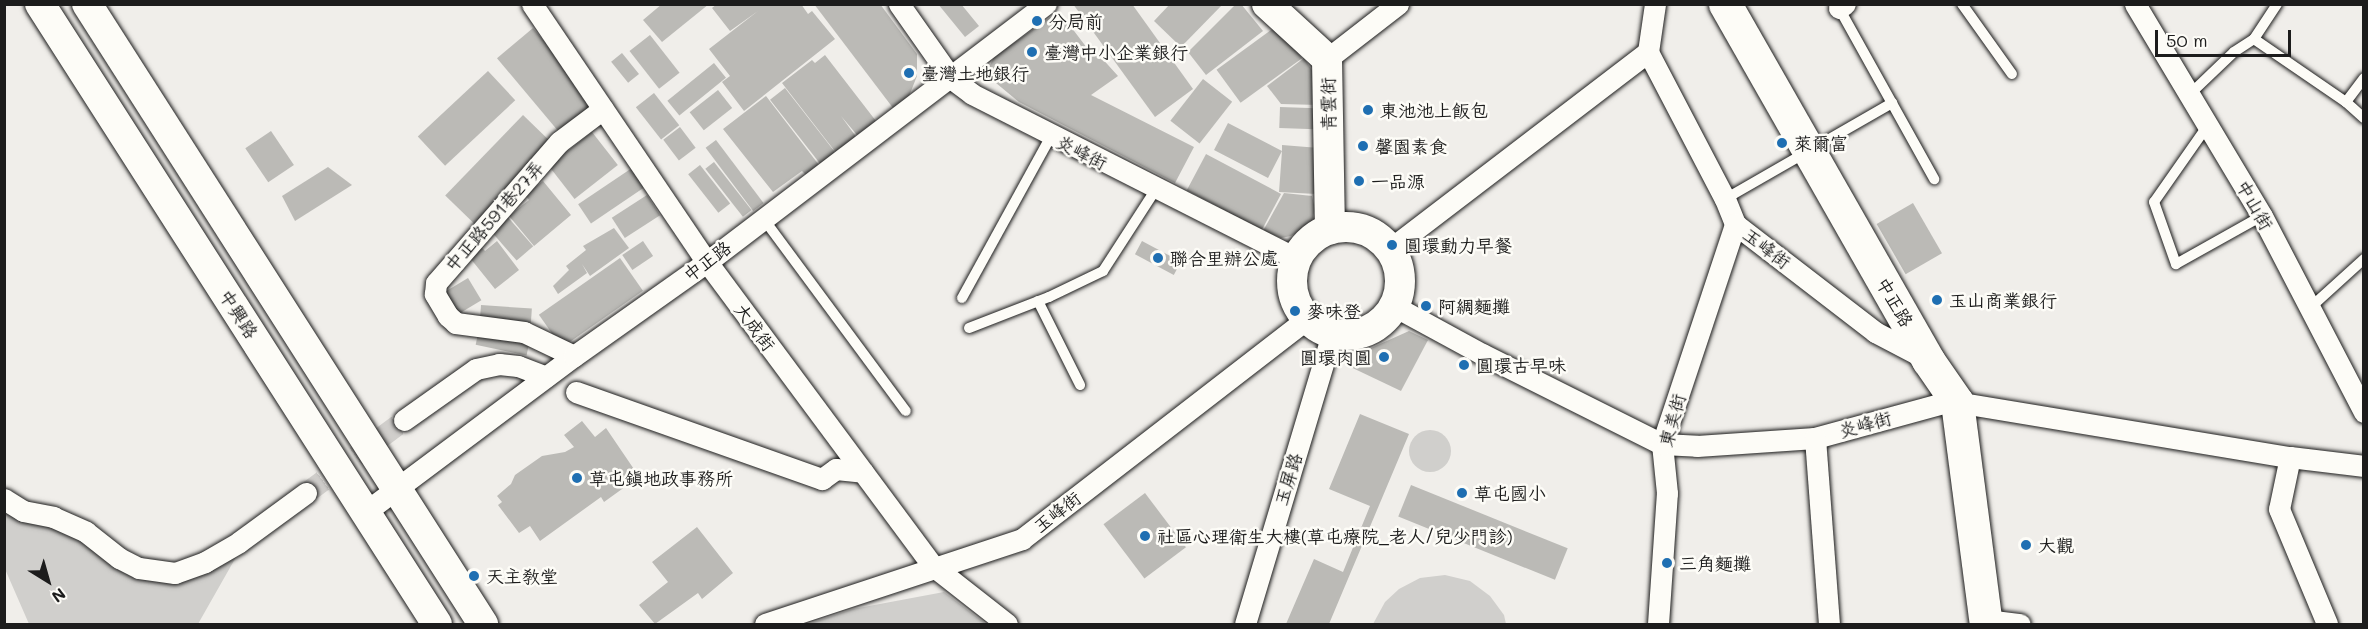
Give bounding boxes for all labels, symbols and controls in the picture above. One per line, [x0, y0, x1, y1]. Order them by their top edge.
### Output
place label: 分局前 [1049, 10, 1103, 32]
marker: 分局前 [1030, 14, 1044, 28]
scale bar [2158, 18, 2294, 56]
text: 50 m [2166, 28, 2208, 52]
place label: 臺灣中小企業銀行 [1044, 41, 1188, 63]
marker: 臺灣中小企業銀行 [1025, 45, 1039, 59]
place label: 臺灣土地銀行 [921, 62, 1029, 84]
marker: 臺灣土地銀行 [902, 66, 916, 80]
street label: 青雲街 [1317, 77, 1339, 131]
place label: 東池池上飯包 [1380, 99, 1488, 121]
marker: 東池池上飯包 [1361, 103, 1375, 117]
street label: 炎峰街 [1053, 130, 1111, 174]
place label: 萊爾富 [1794, 132, 1848, 154]
place label: 馨園素食 [1375, 135, 1447, 157]
marker: 萊爾富 [1775, 136, 1789, 150]
marker: 馨園素食 [1356, 139, 1370, 153]
street label: 中正路591巷27弄 [440, 156, 548, 276]
place label: 一品源 [1371, 170, 1425, 192]
marker: 一品源 [1352, 174, 1366, 188]
street label: 中山街 [2232, 176, 2278, 234]
street label: 玉峰街 [1739, 223, 1795, 273]
place label: 圓環動力早餐 [1404, 234, 1512, 256]
street label: 中正路 [679, 236, 735, 286]
marker: 圓環動力早餐 [1385, 238, 1399, 252]
place label: 聯合里辦公處 [1170, 247, 1278, 269]
marker: 聯合里辦公處 [1151, 251, 1165, 265]
street label: 中正路 [1872, 273, 1918, 331]
street label: 中興路 [215, 285, 263, 343]
place label: 玉山商業銀行 [1949, 289, 2057, 311]
marker: 玉山商業銀行 [1930, 293, 1944, 307]
place label: 阿綢麵攤 [1438, 295, 1510, 317]
street label: 大成街 [730, 299, 780, 355]
marker: 阿綢麵攤 [1419, 299, 1433, 313]
place label: 麥味登 [1307, 300, 1361, 322]
marker: 麥味登 [1288, 304, 1302, 318]
place label: 圓環肉圓 [1300, 346, 1372, 368]
marker: 圓環肉圓 [1377, 350, 1391, 364]
place label: 圓環古早味 [1476, 354, 1566, 376]
marker: 圓環古早味 [1457, 358, 1471, 372]
street label: 東美街 [1655, 391, 1689, 449]
street label: 炎峰街 [1836, 407, 1894, 441]
street label: 玉屏路 [1270, 450, 1306, 508]
place label: 草屯鎮地政事務所 [589, 467, 733, 489]
marker: 草屯鎮地政事務所 [570, 471, 584, 485]
place label: 草屯國小 [1474, 482, 1546, 504]
marker: 草屯國小 [1455, 486, 1469, 500]
street label: 玉峰街 [1029, 487, 1085, 537]
place label: 社區心理衛生大樓(草屯療院_老人/兒少門診) [1157, 525, 1513, 547]
marker: 社區心理衛生大樓(草屯療院_老人/兒少門診) [1138, 529, 1152, 543]
place label: 大觀 [2038, 534, 2074, 556]
marker: 大觀 [2019, 538, 2033, 552]
north arrow [18, 551, 78, 611]
place label: 三角麵攤 [1679, 552, 1751, 574]
marker: 三角麵攤 [1660, 556, 1674, 570]
place label: 天主教堂 [486, 565, 558, 587]
marker: 天主教堂 [467, 569, 481, 583]
text: N [48, 584, 70, 608]

